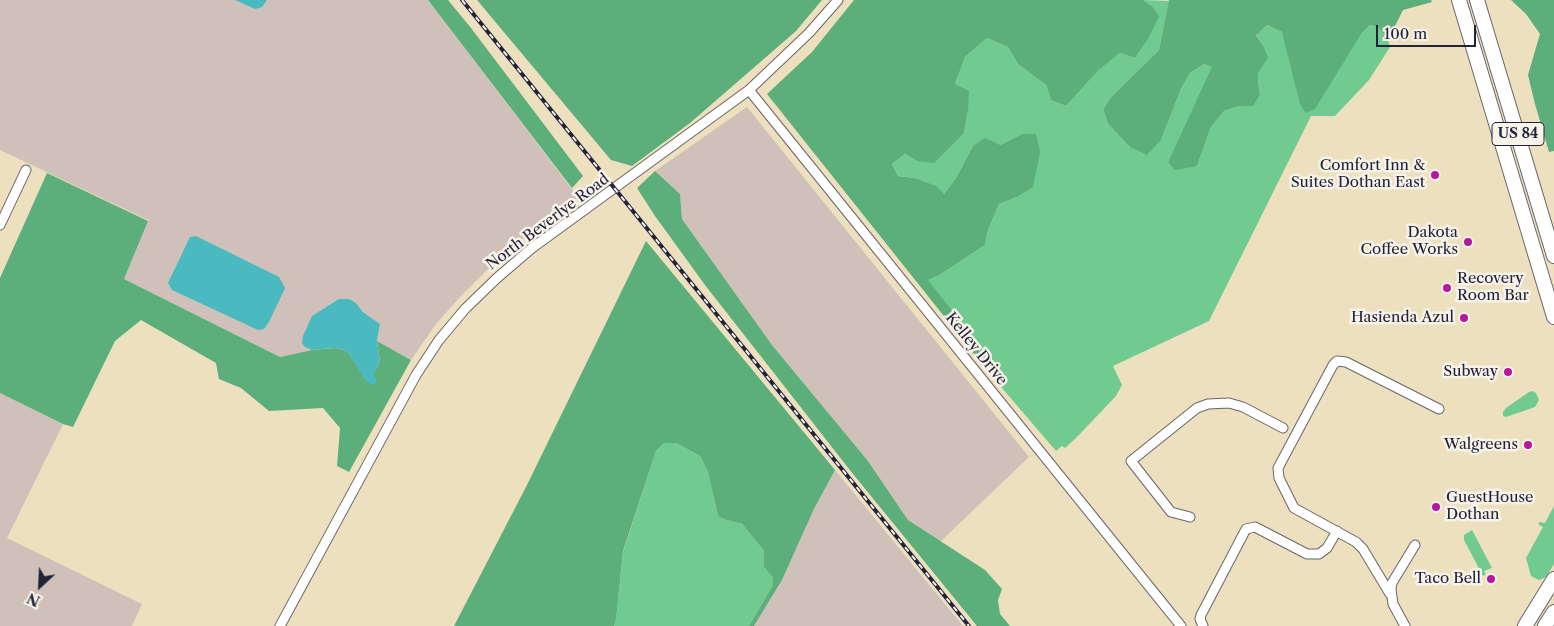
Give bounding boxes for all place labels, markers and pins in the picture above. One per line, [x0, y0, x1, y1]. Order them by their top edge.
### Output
place label: Comfort Inn & Suites Dothan East [1291, 157, 1425, 192]
marker: Comfort Inn & Suites Dothan East [1429, 169, 1441, 181]
place label: Dakota Coffee Works [1360, 224, 1458, 259]
marker: Dakota Coffee Works [1462, 236, 1474, 248]
place label: Recovery Room Bar [1457, 270, 1529, 305]
marker: Recovery Room Bar [1441, 282, 1453, 294]
place label: Hasienda Azul [1351, 309, 1454, 327]
marker: Hasienda Azul [1458, 312, 1470, 324]
place label: Subway [1443, 363, 1498, 381]
marker: Subway [1502, 366, 1514, 378]
place label: Walgreens [1444, 436, 1518, 454]
marker: Walgreens [1522, 439, 1534, 451]
place label: GuestHouse Dothan [1446, 489, 1533, 524]
marker: GuestHouse Dothan [1430, 501, 1442, 513]
place label: Taco Bell [1414, 570, 1481, 588]
marker: Taco Bell [1485, 573, 1497, 585]

